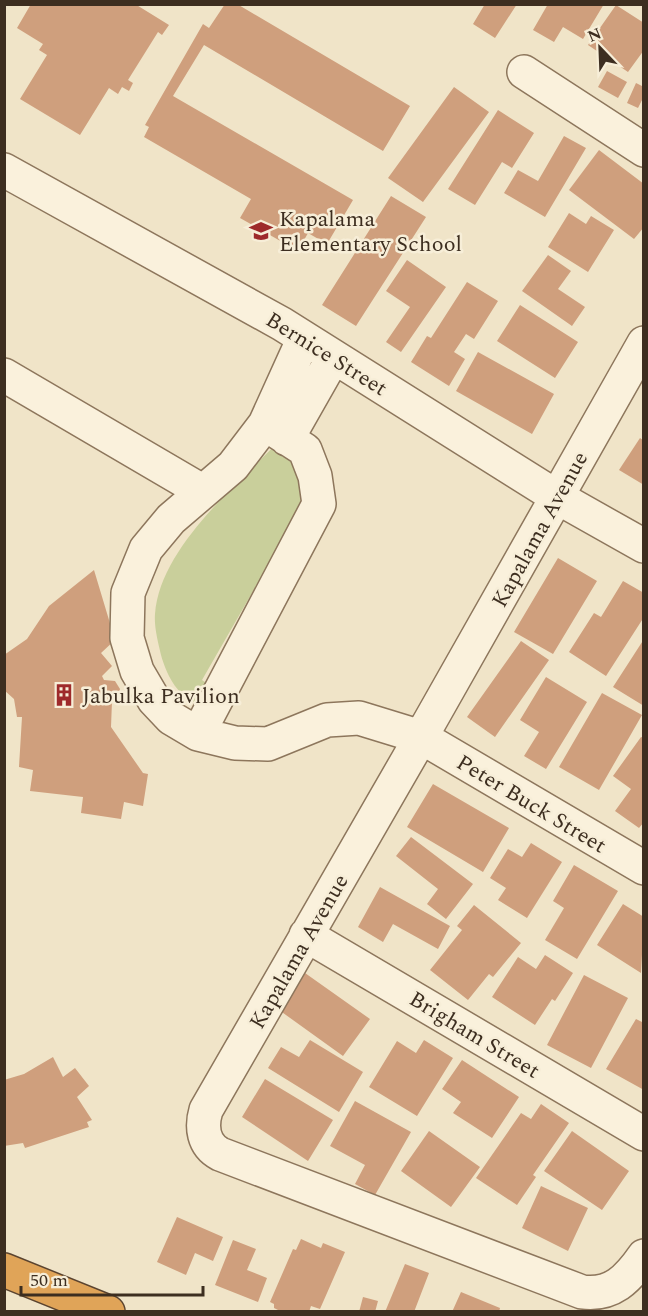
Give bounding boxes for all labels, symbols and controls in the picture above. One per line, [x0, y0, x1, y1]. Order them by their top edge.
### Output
north arrow [570, 18, 630, 78]
text: N [584, 22, 605, 49]
place label: Kapalama Elementary School [279, 203, 462, 261]
school or university icon: Kapalama Elementary School [248, 218, 274, 244]
street label: Bernice Street [259, 304, 394, 405]
street label: Kapalama Avenue [484, 446, 597, 614]
place label: Jabulka Pavilion [82, 680, 240, 713]
building icon: Jabulka Pavilion [51, 682, 77, 708]
street label: Peter Buck Street [450, 746, 613, 862]
street label: Kapalama Avenue [241, 868, 357, 1035]
street label: Brigham Street [403, 983, 546, 1088]
scale bar [21, 1259, 202, 1297]
text: 50 m [30, 1267, 68, 1294]

